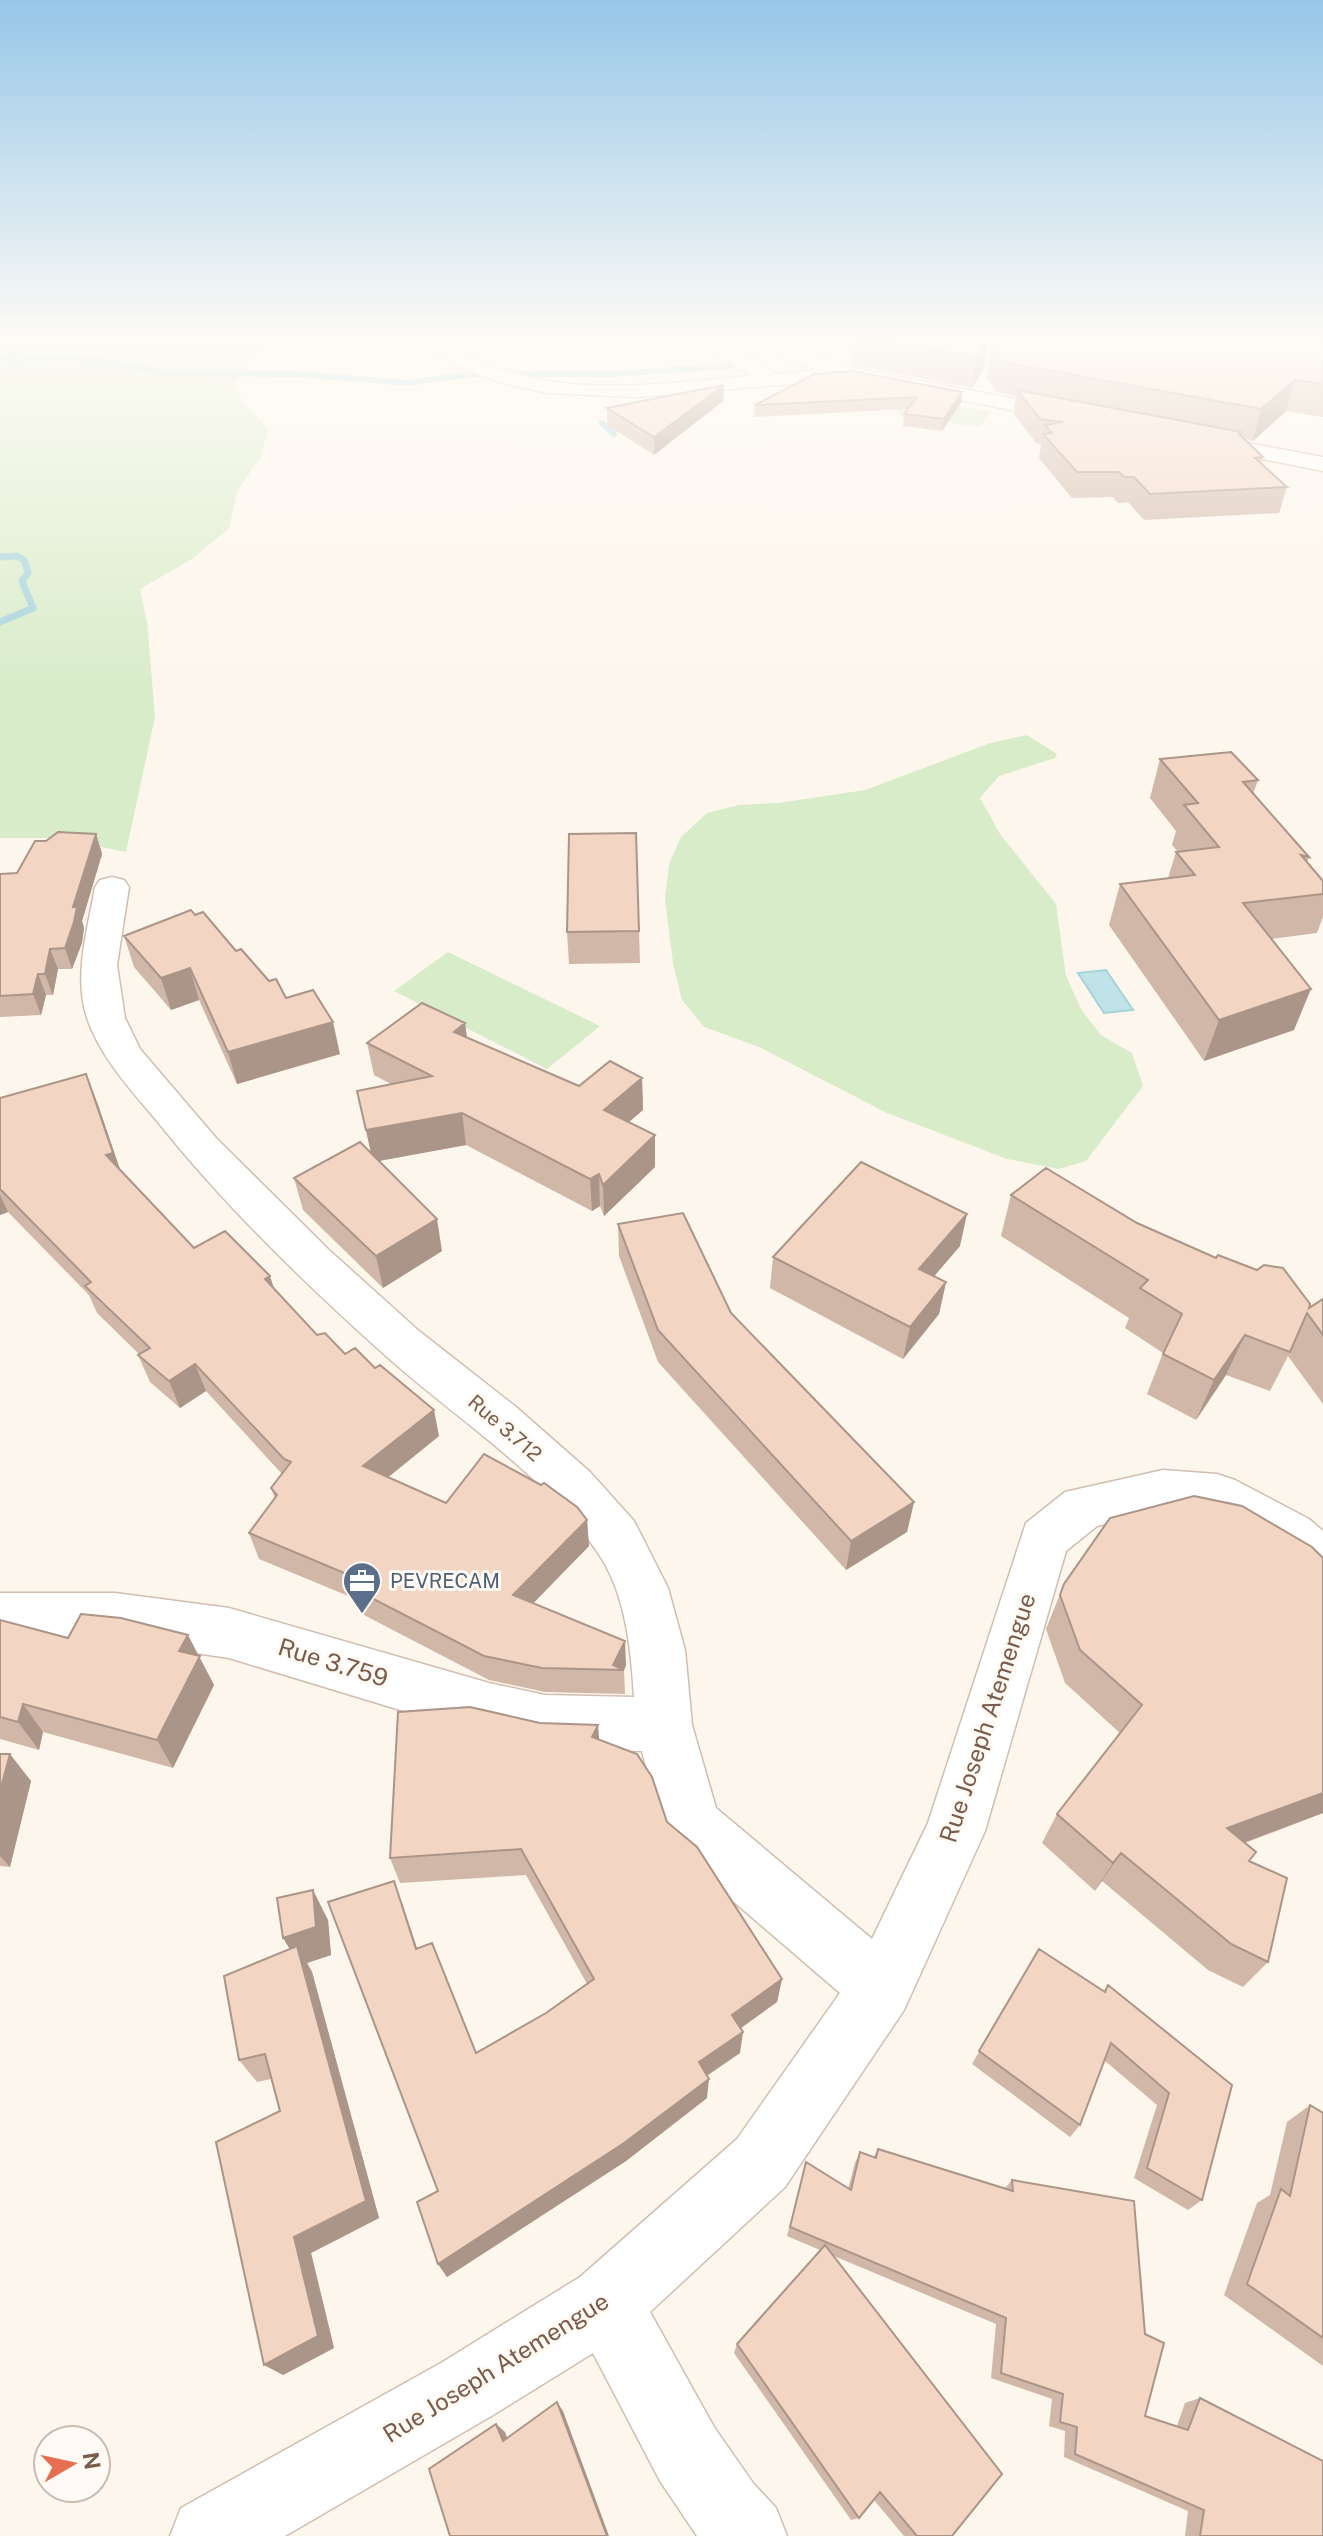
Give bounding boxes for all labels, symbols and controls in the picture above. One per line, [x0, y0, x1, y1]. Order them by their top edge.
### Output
street label: Rue 3.712 [463, 1390, 547, 1466]
office icon: PEVRECAM [341, 1560, 383, 1615]
place label: PEVRECAM [390, 1569, 500, 1593]
street label: Rue Joseph Atemengue [933, 1590, 1041, 1846]
street label: Rue 3.759 [275, 1632, 392, 1692]
street label: Rue Joseph Atemengue [378, 2286, 613, 2448]
north arrow [32, 2424, 112, 2504]
text: N [78, 2450, 106, 2471]

